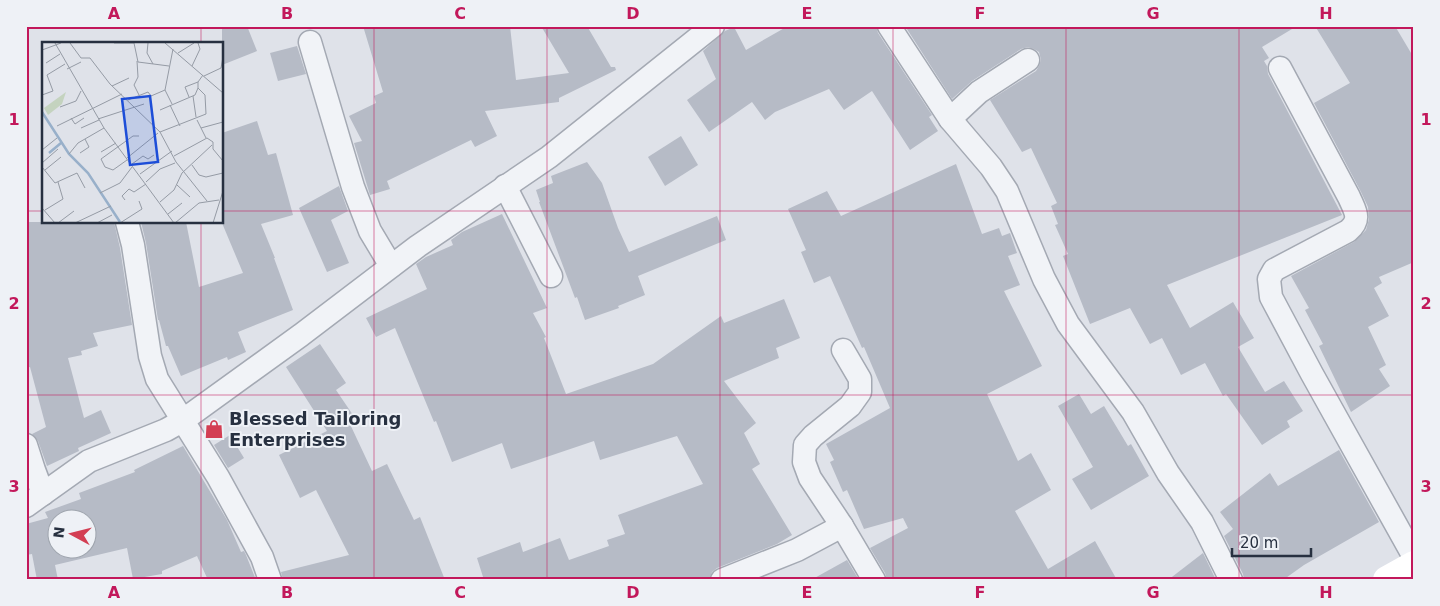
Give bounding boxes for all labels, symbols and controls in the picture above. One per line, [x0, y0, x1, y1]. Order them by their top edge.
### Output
text: A [108, 4, 121, 23]
text: B [281, 4, 293, 23]
text: C [454, 4, 466, 23]
text: D [626, 4, 640, 23]
text: E [802, 4, 812, 23]
text: F [975, 4, 985, 23]
text: G [1146, 4, 1160, 23]
text: H [1319, 4, 1333, 23]
inset map [42, 42, 224, 224]
text: 1 [8, 110, 20, 129]
text: 1 [1420, 110, 1432, 129]
text: 2 [8, 294, 20, 313]
text: 2 [1420, 294, 1432, 313]
place label: Blessed Tailoring Enterprises [229, 408, 401, 450]
shop icon: Blessed Tailoring Enterprises [203, 418, 225, 440]
text: 3 [8, 477, 20, 496]
text: 3 [1420, 477, 1432, 496]
north arrow [48, 508, 98, 558]
text: N [50, 526, 68, 539]
scale bar [1232, 526, 1311, 558]
text: 20 m [1240, 534, 1278, 552]
text: A [108, 583, 121, 602]
text: B [281, 583, 293, 602]
text: C [454, 583, 466, 602]
text: D [626, 583, 640, 602]
text: E [802, 583, 812, 602]
text: F [975, 583, 985, 602]
text: G [1146, 583, 1160, 602]
text: H [1319, 583, 1333, 602]

